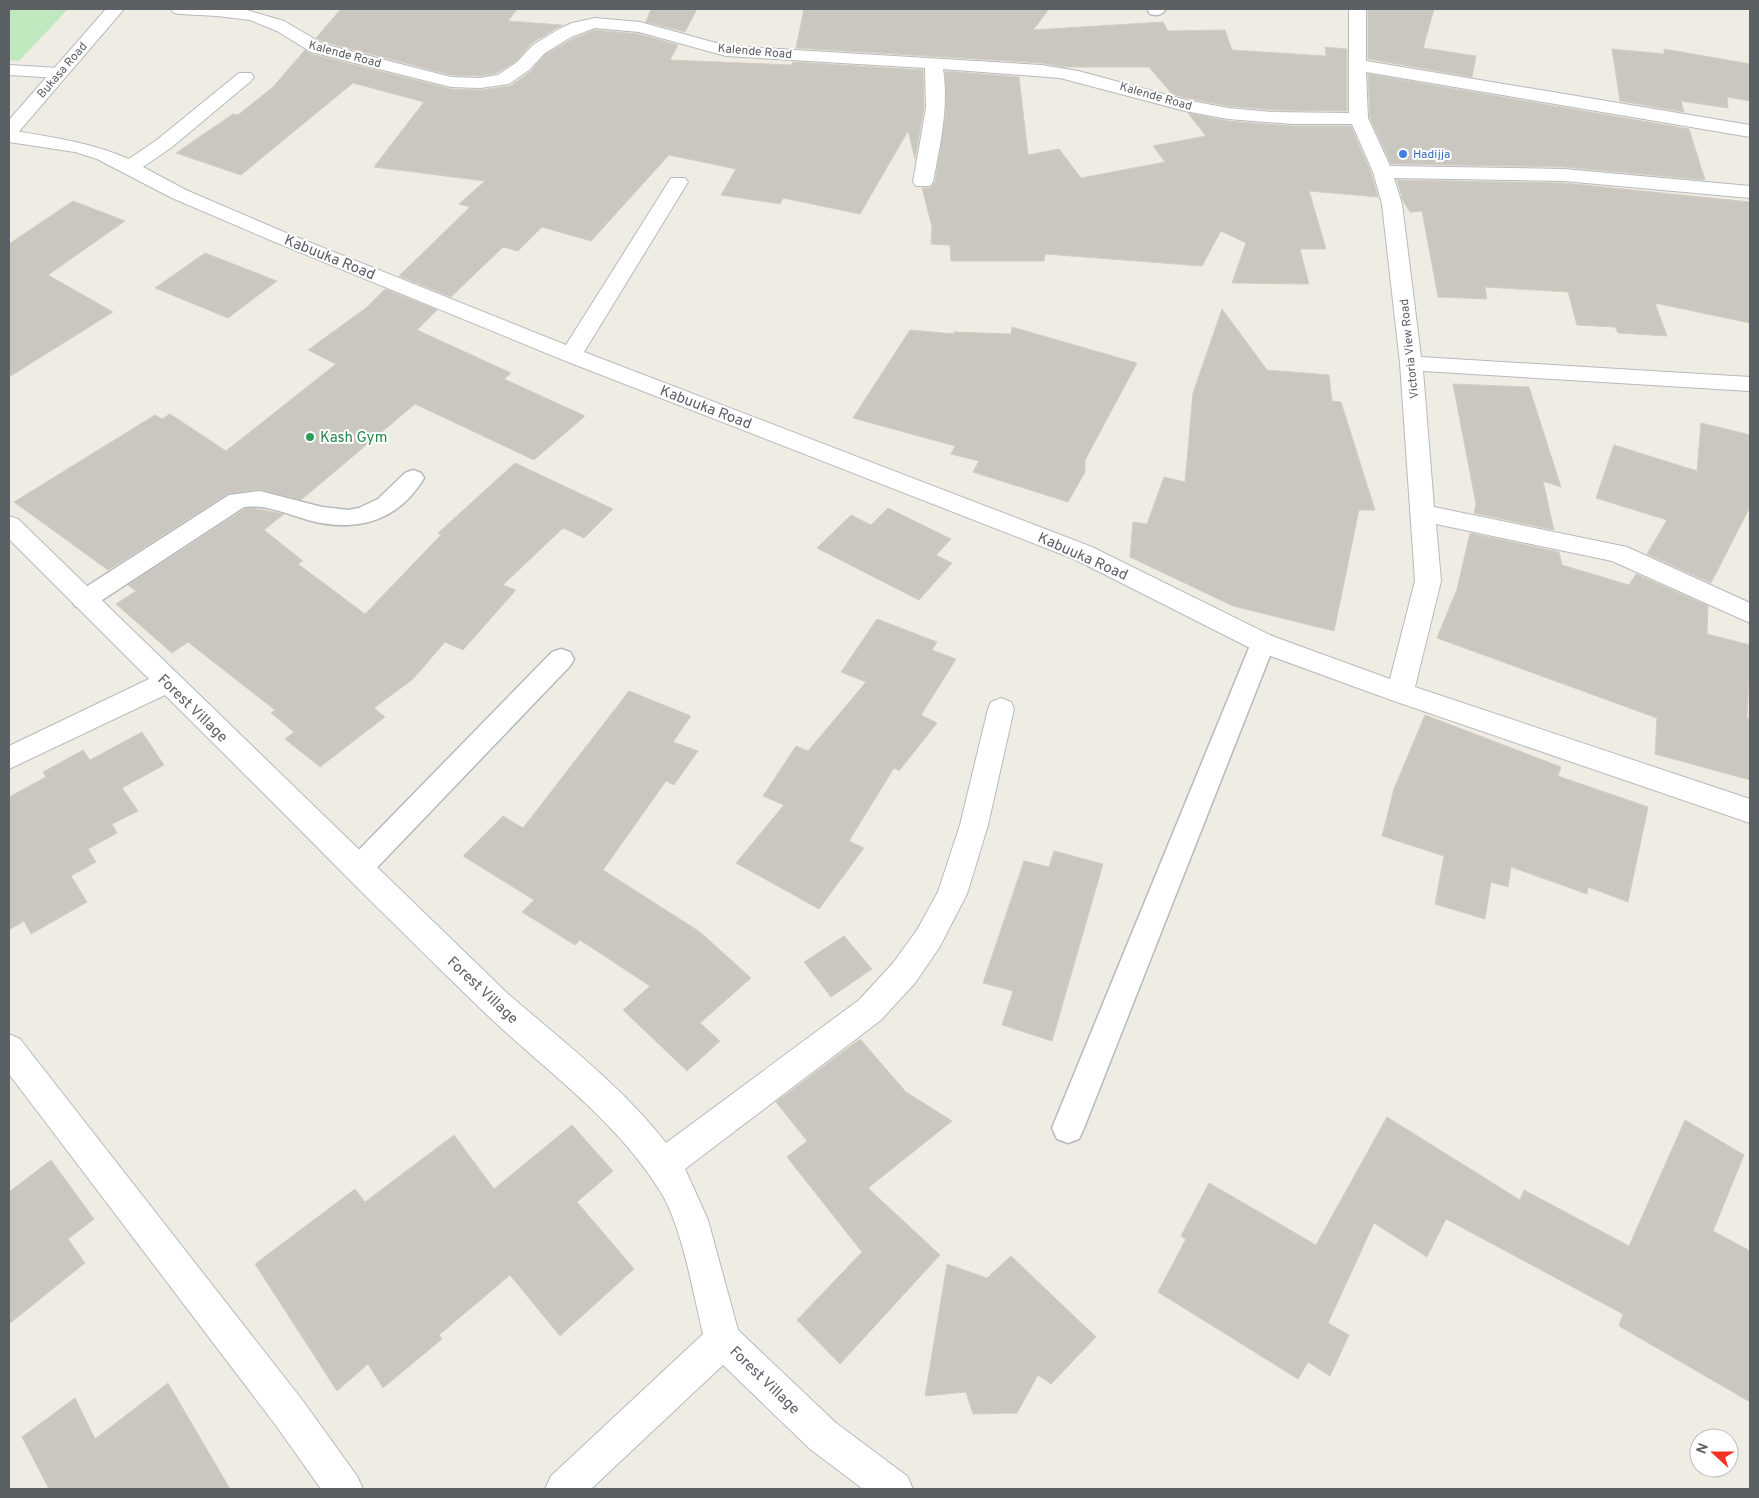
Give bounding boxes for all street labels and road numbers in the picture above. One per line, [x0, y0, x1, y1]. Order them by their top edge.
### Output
street label: Kalende Road [307, 38, 383, 72]
street label: Bukasa Road [34, 39, 92, 102]
street label: Kalende Road [717, 41, 793, 63]
street label: Kalende Road [1118, 79, 1194, 115]
street label: Kabuuka Road [281, 231, 378, 285]
street label: Victoria View Road [1397, 298, 1423, 400]
street label: Kabuuka Road [657, 382, 754, 435]
street label: Kabuuka Road [1034, 529, 1130, 586]
street label: Forest Village [153, 671, 231, 747]
street label: Forest Village [442, 953, 522, 1029]
street label: Forest Village [725, 1343, 803, 1419]

